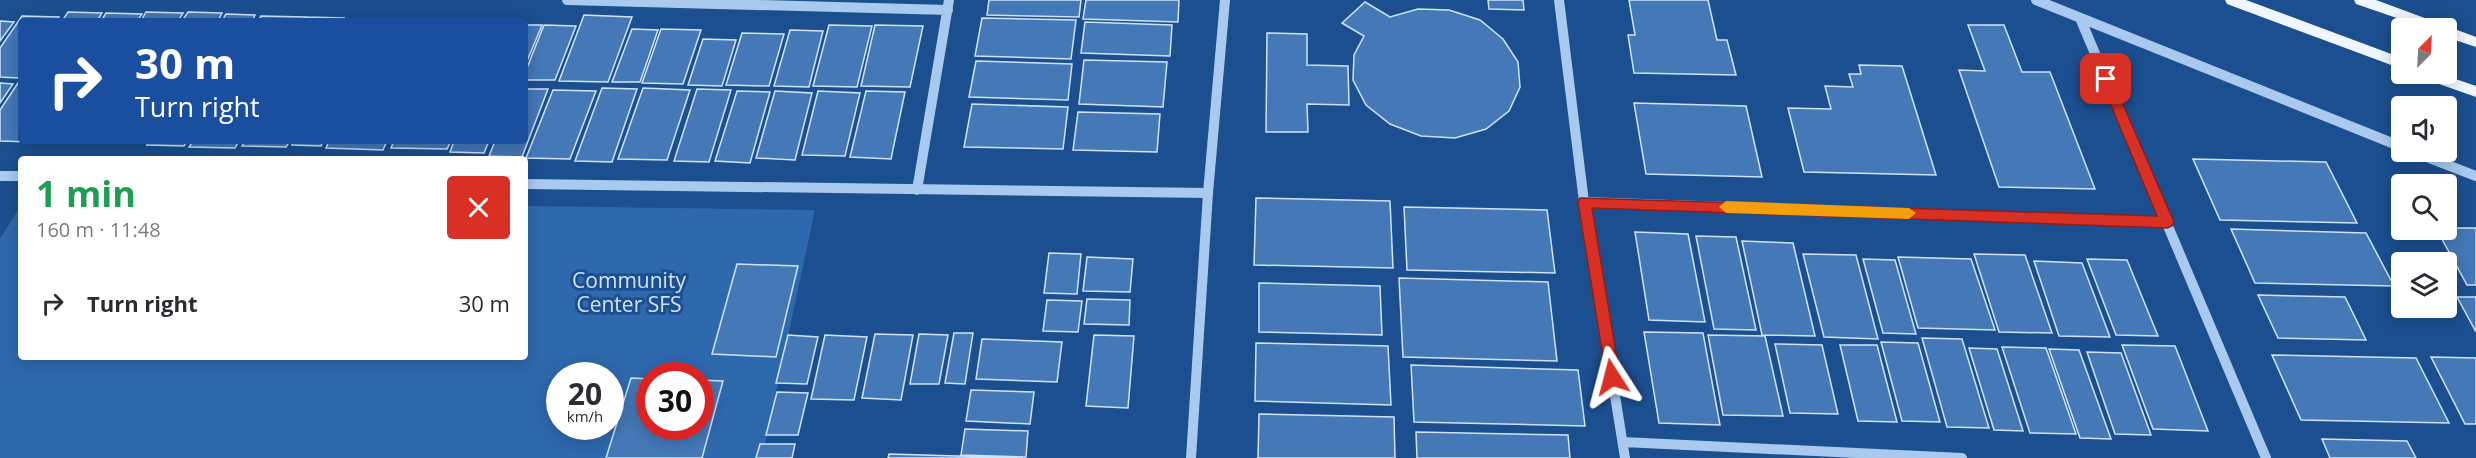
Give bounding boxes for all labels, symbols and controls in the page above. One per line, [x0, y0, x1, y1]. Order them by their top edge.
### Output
north arrow [2391, 18, 2457, 84]
map controls [2391, 18, 2457, 318]
text: 30 m [135, 34, 235, 91]
icon: right [36, 42, 114, 120]
pin [2080, 53, 2131, 104]
icon: arrive [2089, 62, 2122, 95]
text: Turn right [135, 88, 260, 125]
button: sound [2391, 96, 2457, 162]
text: 1 min [36, 169, 136, 218]
button: search [2391, 174, 2457, 240]
button: close [447, 176, 510, 239]
text: 160 m · 11:48 [36, 216, 161, 243]
button: layers [2391, 252, 2457, 318]
park label: Community Center SFS [572, 266, 686, 318]
icon: right [36, 287, 69, 320]
text: Turn right [87, 288, 198, 318]
text: 30 m [459, 288, 510, 318]
position arrow [1580, 345, 1644, 409]
speed limit sign: 30 [636, 362, 714, 440]
text: 20 [568, 373, 602, 414]
text: km/h [567, 406, 603, 426]

